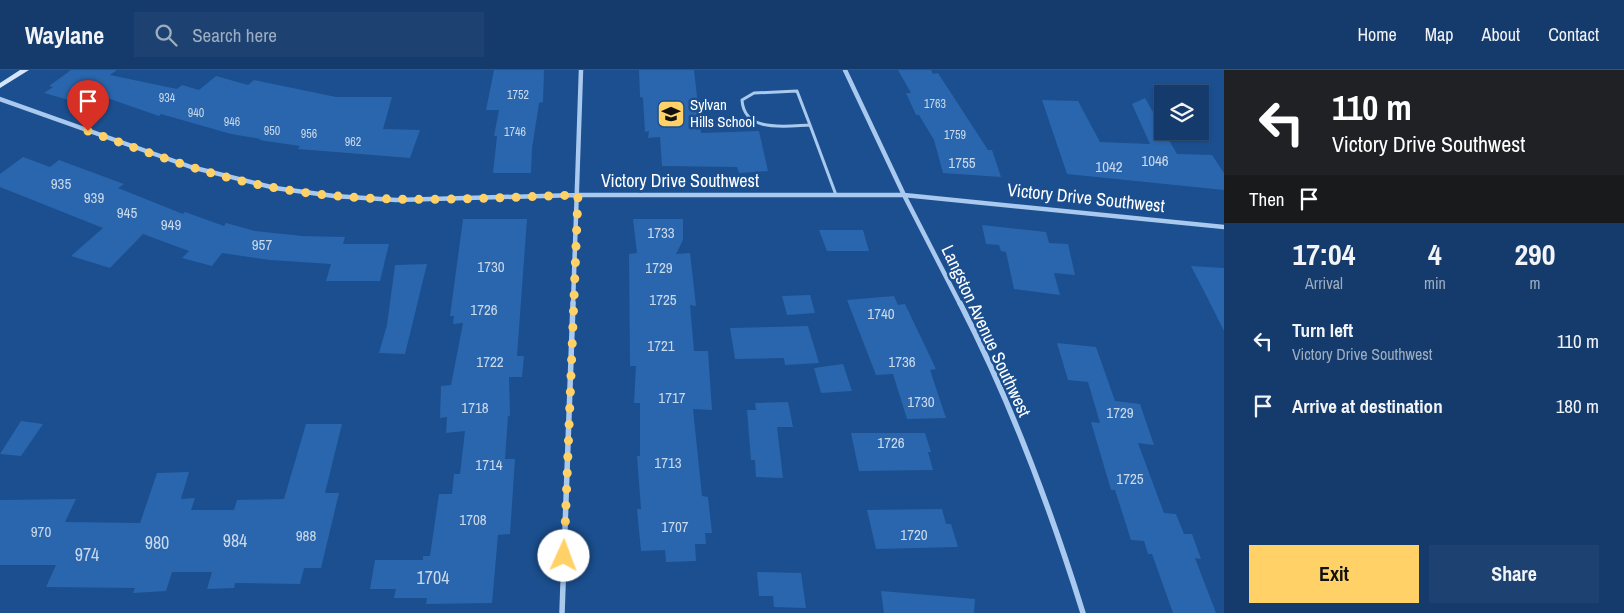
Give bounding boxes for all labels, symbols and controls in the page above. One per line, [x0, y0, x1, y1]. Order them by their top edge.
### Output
search box [134, 12, 484, 57]
text: Waylane [25, 19, 104, 51]
icon: search [152, 21, 180, 49]
text: Search here [192, 22, 277, 48]
text: Home [1357, 22, 1397, 47]
text: Map [1425, 22, 1454, 47]
text: About [1482, 22, 1520, 47]
text: Contact [1548, 22, 1599, 47]
pin [67, 80, 109, 131]
text: 110 m [1332, 84, 1412, 131]
map controls [1154, 85, 1209, 140]
button: layers [1154, 85, 1209, 140]
icon: arrive [74, 87, 102, 115]
house number: 1752 [507, 87, 529, 103]
house number: 934 [159, 90, 176, 106]
icon: left [1249, 90, 1314, 155]
place label: Sylvan Hills School [690, 94, 755, 132]
house number: 1763 [924, 96, 946, 112]
school or university icon: Sylvan Hills School [656, 99, 686, 129]
house number: 940 [188, 105, 204, 121]
house number: 946 [224, 114, 240, 130]
house number: 950 [264, 123, 280, 139]
house number: 1746 [504, 124, 526, 140]
house number: 956 [301, 126, 317, 142]
house number: 1759 [944, 127, 966, 143]
text: Victory Drive Southwest [1332, 129, 1525, 159]
house number: 962 [345, 134, 361, 150]
house number: 1046 [1141, 150, 1169, 171]
house number: 1755 [948, 152, 976, 173]
house number: 1042 [1095, 156, 1123, 177]
street label: Victory Drive Southwest [601, 168, 759, 193]
house number: 935 [51, 173, 71, 194]
street label: Victory Drive Southwest [1006, 177, 1166, 218]
icon: arrive [1295, 185, 1323, 213]
text: Then [1249, 186, 1285, 212]
house number: 939 [84, 187, 104, 208]
house number: 945 [117, 202, 137, 223]
house number: 949 [161, 214, 181, 235]
house number: 1733 [647, 222, 675, 243]
house number: 957 [252, 234, 272, 255]
text: 17:04 [1293, 234, 1355, 274]
text: 4 [1428, 234, 1442, 274]
text: 290 [1514, 234, 1555, 274]
street label: Langston Avenue Southwest [936, 241, 1037, 421]
house number: 1730 [477, 256, 505, 277]
house number: 1729 [645, 257, 673, 278]
text: Arrival [1305, 272, 1343, 294]
text: min [1424, 272, 1446, 294]
text: m [1529, 272, 1540, 294]
house number: 1725 [649, 289, 677, 310]
house number: 1726 [470, 299, 498, 320]
house number: 1740 [867, 303, 895, 324]
text: Turn left [1292, 317, 1353, 343]
icon: left [1249, 327, 1277, 355]
text: 110 m [1557, 328, 1599, 354]
house number: 1721 [647, 335, 675, 356]
text: Victory Drive Southwest [1292, 343, 1433, 365]
house number: 1722 [476, 351, 504, 372]
house number: 1736 [888, 351, 916, 372]
house number: 1717 [658, 387, 686, 408]
house number: 1730 [907, 391, 935, 412]
icon: arrive [1249, 392, 1277, 420]
text: Arrive at destination [1292, 393, 1443, 419]
text: 180 m [1556, 393, 1599, 419]
house number: 1718 [461, 397, 489, 418]
house number: 1729 [1106, 402, 1134, 423]
house number: 1726 [877, 432, 905, 453]
house number: 1713 [654, 452, 682, 473]
house number: 1714 [475, 454, 503, 475]
house number: 1725 [1116, 468, 1144, 489]
house number: 1708 [459, 509, 487, 530]
house number: 1707 [661, 516, 689, 537]
house number: 970 [31, 521, 51, 542]
house number: 1720 [900, 524, 928, 545]
house number: 988 [296, 525, 316, 546]
house number: 984 [223, 528, 247, 553]
position arrow [537, 529, 589, 581]
house number: 980 [145, 530, 169, 555]
house number: 974 [75, 542, 99, 567]
button: Exit [1249, 545, 1419, 603]
button: Share [1429, 545, 1599, 603]
house number: 1704 [417, 565, 449, 590]

